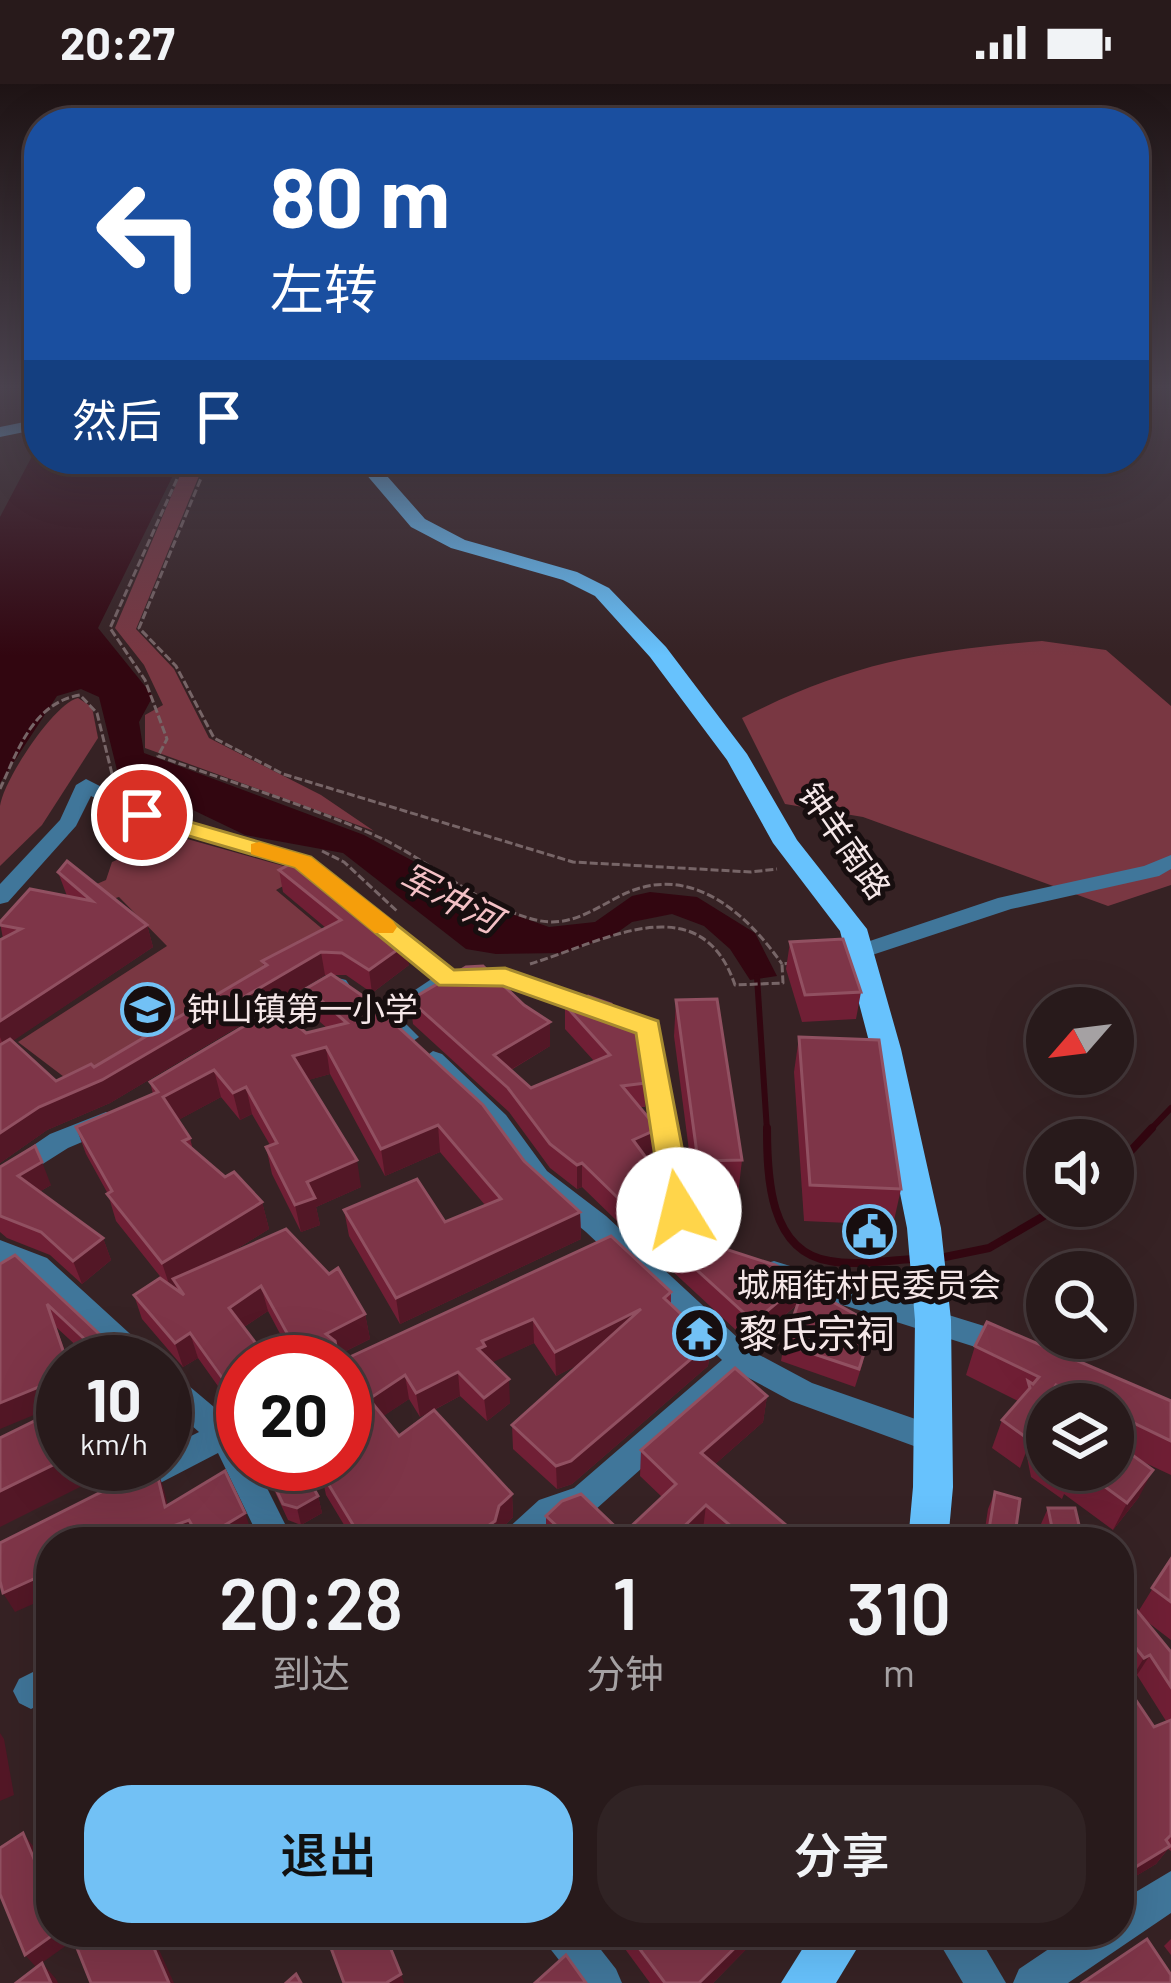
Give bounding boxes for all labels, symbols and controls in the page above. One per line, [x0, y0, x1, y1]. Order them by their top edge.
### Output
text: 20:27 [60, 15, 175, 69]
text: 80 m [270, 144, 450, 245]
icon: left [72, 156, 228, 312]
text: 左转 [270, 255, 378, 320]
icon: arrive [186, 384, 252, 450]
text: 然后 [72, 392, 162, 446]
pin [91, 764, 193, 866]
street label: 钟羊南路 [792, 775, 900, 906]
icon: arrive [109, 782, 175, 848]
water label: 军冲河 [393, 853, 514, 943]
school or university icon: 钟山镇第一小学 [120, 981, 176, 1037]
north arrow [1026, 987, 1134, 1095]
map controls [1026, 987, 1134, 1491]
place label: 钟山镇第一小学 [187, 988, 418, 1028]
button: sound [1026, 1119, 1134, 1227]
position arrow [616, 1147, 742, 1273]
public building icon: 城厢街村民委员会 [841, 1203, 897, 1259]
button: search [1026, 1251, 1134, 1359]
place label: 城厢街村民委员会 [737, 1264, 1001, 1304]
temple icon: 黎氏宗祠 [672, 1306, 728, 1362]
place label: 黎氏宗祠 [739, 1309, 895, 1356]
speed limit sign: 20 [216, 1335, 372, 1491]
text: 10 [86, 1362, 142, 1434]
button: layers [1026, 1383, 1134, 1491]
text: km/h [80, 1425, 148, 1461]
text: 20:28 [219, 1558, 403, 1644]
text: 1 [612, 1558, 638, 1644]
text: 310 [847, 1563, 951, 1649]
text: m [883, 1648, 915, 1695]
text: 到达 [272, 1649, 350, 1696]
text: 分钟 [586, 1649, 664, 1696]
button: 退出 [84, 1785, 573, 1923]
button: 分享 [597, 1785, 1086, 1923]

